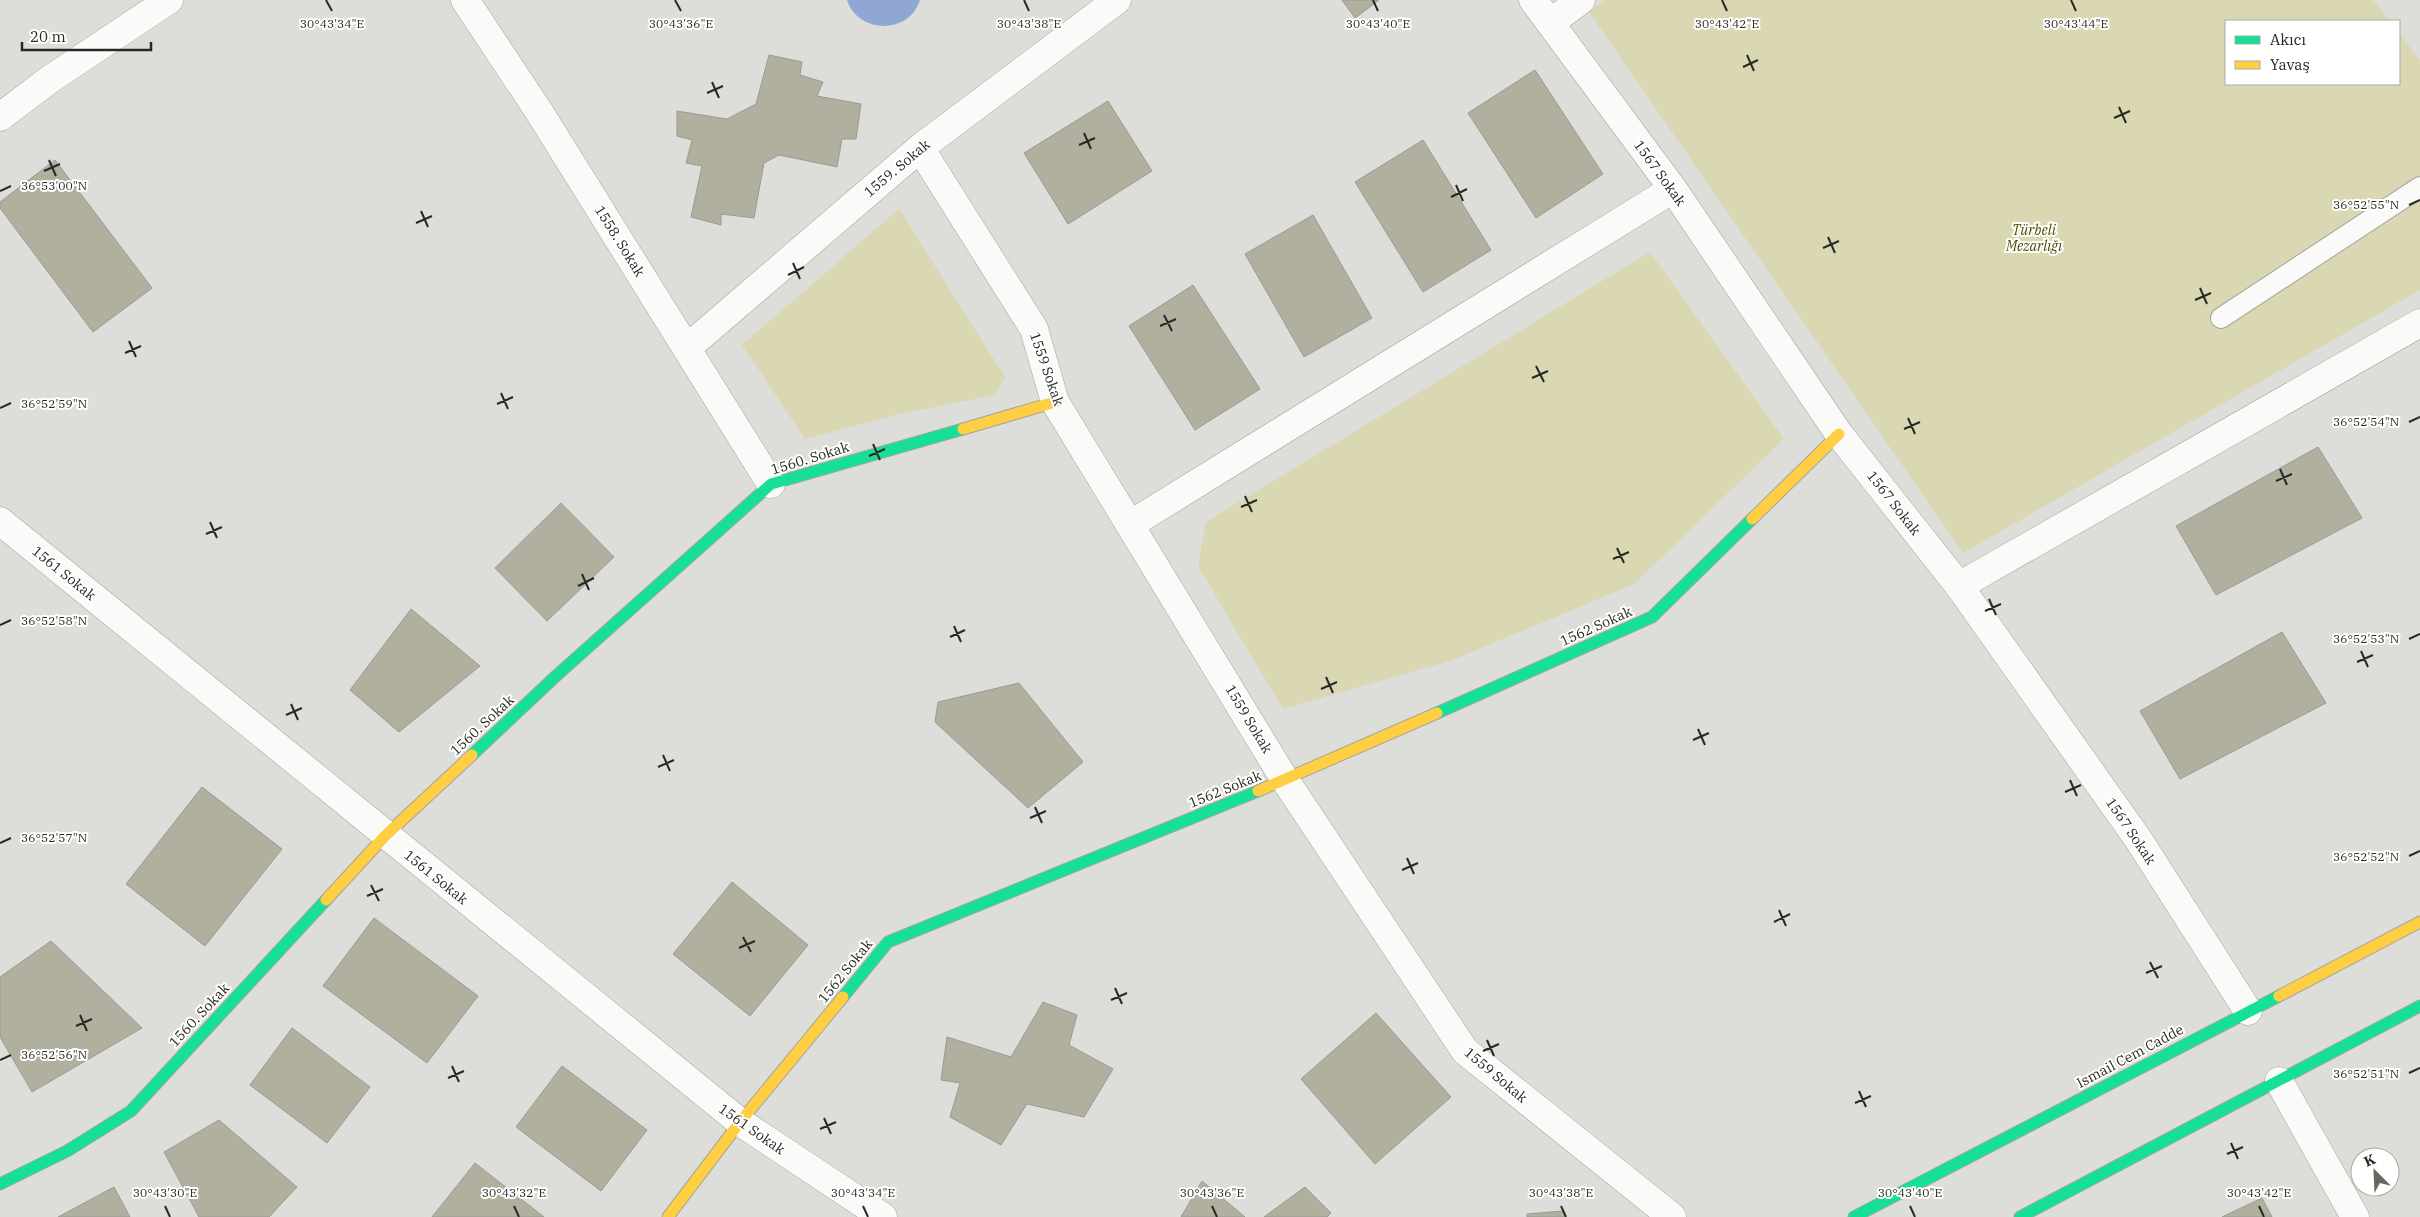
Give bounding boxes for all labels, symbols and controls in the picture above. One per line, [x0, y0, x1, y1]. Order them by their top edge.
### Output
text: 30°43'34"E [300, 16, 364, 31]
text: 30°43'36"E [649, 16, 713, 31]
text: 30°43'38"E [997, 16, 1061, 31]
text: 30°43'40"E [1346, 16, 1410, 31]
text: 30°43'42"E [1695, 16, 1759, 31]
text: 30°43'44"E [2044, 16, 2108, 31]
scale bar [22, 20, 151, 52]
legend [2225, 20, 2400, 85]
text: 20 m [30, 27, 66, 46]
text: Akıcı [2270, 30, 2306, 49]
text: Yavaş [2270, 55, 2310, 74]
street label: 1559. Sokak [860, 135, 934, 201]
street label: 1567 Sokak [1630, 137, 1690, 210]
text: 36°53'00"N [21, 178, 87, 193]
text: 36°52'55"N [2333, 197, 2399, 212]
street label: 1558. Sokak [591, 202, 649, 281]
park label: Türbeli Mezarlığı [2005, 221, 2063, 255]
street label: 1559 Sokak [1026, 330, 1068, 409]
text: 36°52'59"N [21, 396, 87, 411]
text: 36°52'54"N [2333, 414, 2399, 429]
street label: 1560. Sokak [769, 437, 852, 478]
street label: 1567 Sokak [1863, 467, 1925, 540]
street label: 1561 Sokak [28, 542, 100, 605]
street label: 1562 Sokak [1557, 602, 1636, 650]
text: 36°52'58"N [21, 613, 87, 628]
text: 36°52'53"N [2333, 631, 2399, 646]
street label: 1559 Sokak [1221, 681, 1277, 757]
street label: 1560. Sokak [446, 690, 518, 759]
street label: 1562 Sokak [1186, 766, 1265, 812]
street label: 1567 Sokak [2102, 794, 2160, 869]
text: 36°52'57"N [21, 830, 87, 845]
street label: 1561 Sokak [400, 846, 472, 909]
text: 36°52'52"N [2333, 849, 2399, 864]
street label: 1562 Sokak [814, 935, 877, 1007]
street label: 1560. Sokak [165, 979, 234, 1051]
street label: Ismail Cem Cadde [2073, 1020, 2187, 1092]
street label: 1559 Sokak [1461, 1043, 1532, 1107]
text: 36°52'56"N [21, 1047, 87, 1062]
text: 36°52'51"N [2333, 1066, 2399, 1081]
street label: 1561 Sokak [715, 1100, 789, 1159]
north arrow [2350, 1147, 2400, 1197]
text: K [2361, 1150, 2379, 1171]
text: 30°43'30"E [133, 1185, 197, 1200]
text: 30°43'32"E [482, 1185, 546, 1200]
text: 30°43'34"E [831, 1185, 895, 1200]
text: 30°43'36"E [1180, 1185, 1244, 1200]
text: 30°43'38"E [1529, 1185, 1593, 1200]
text: 30°43'40"E [1878, 1185, 1942, 1200]
text: 30°43'42"E [2227, 1185, 2291, 1200]

